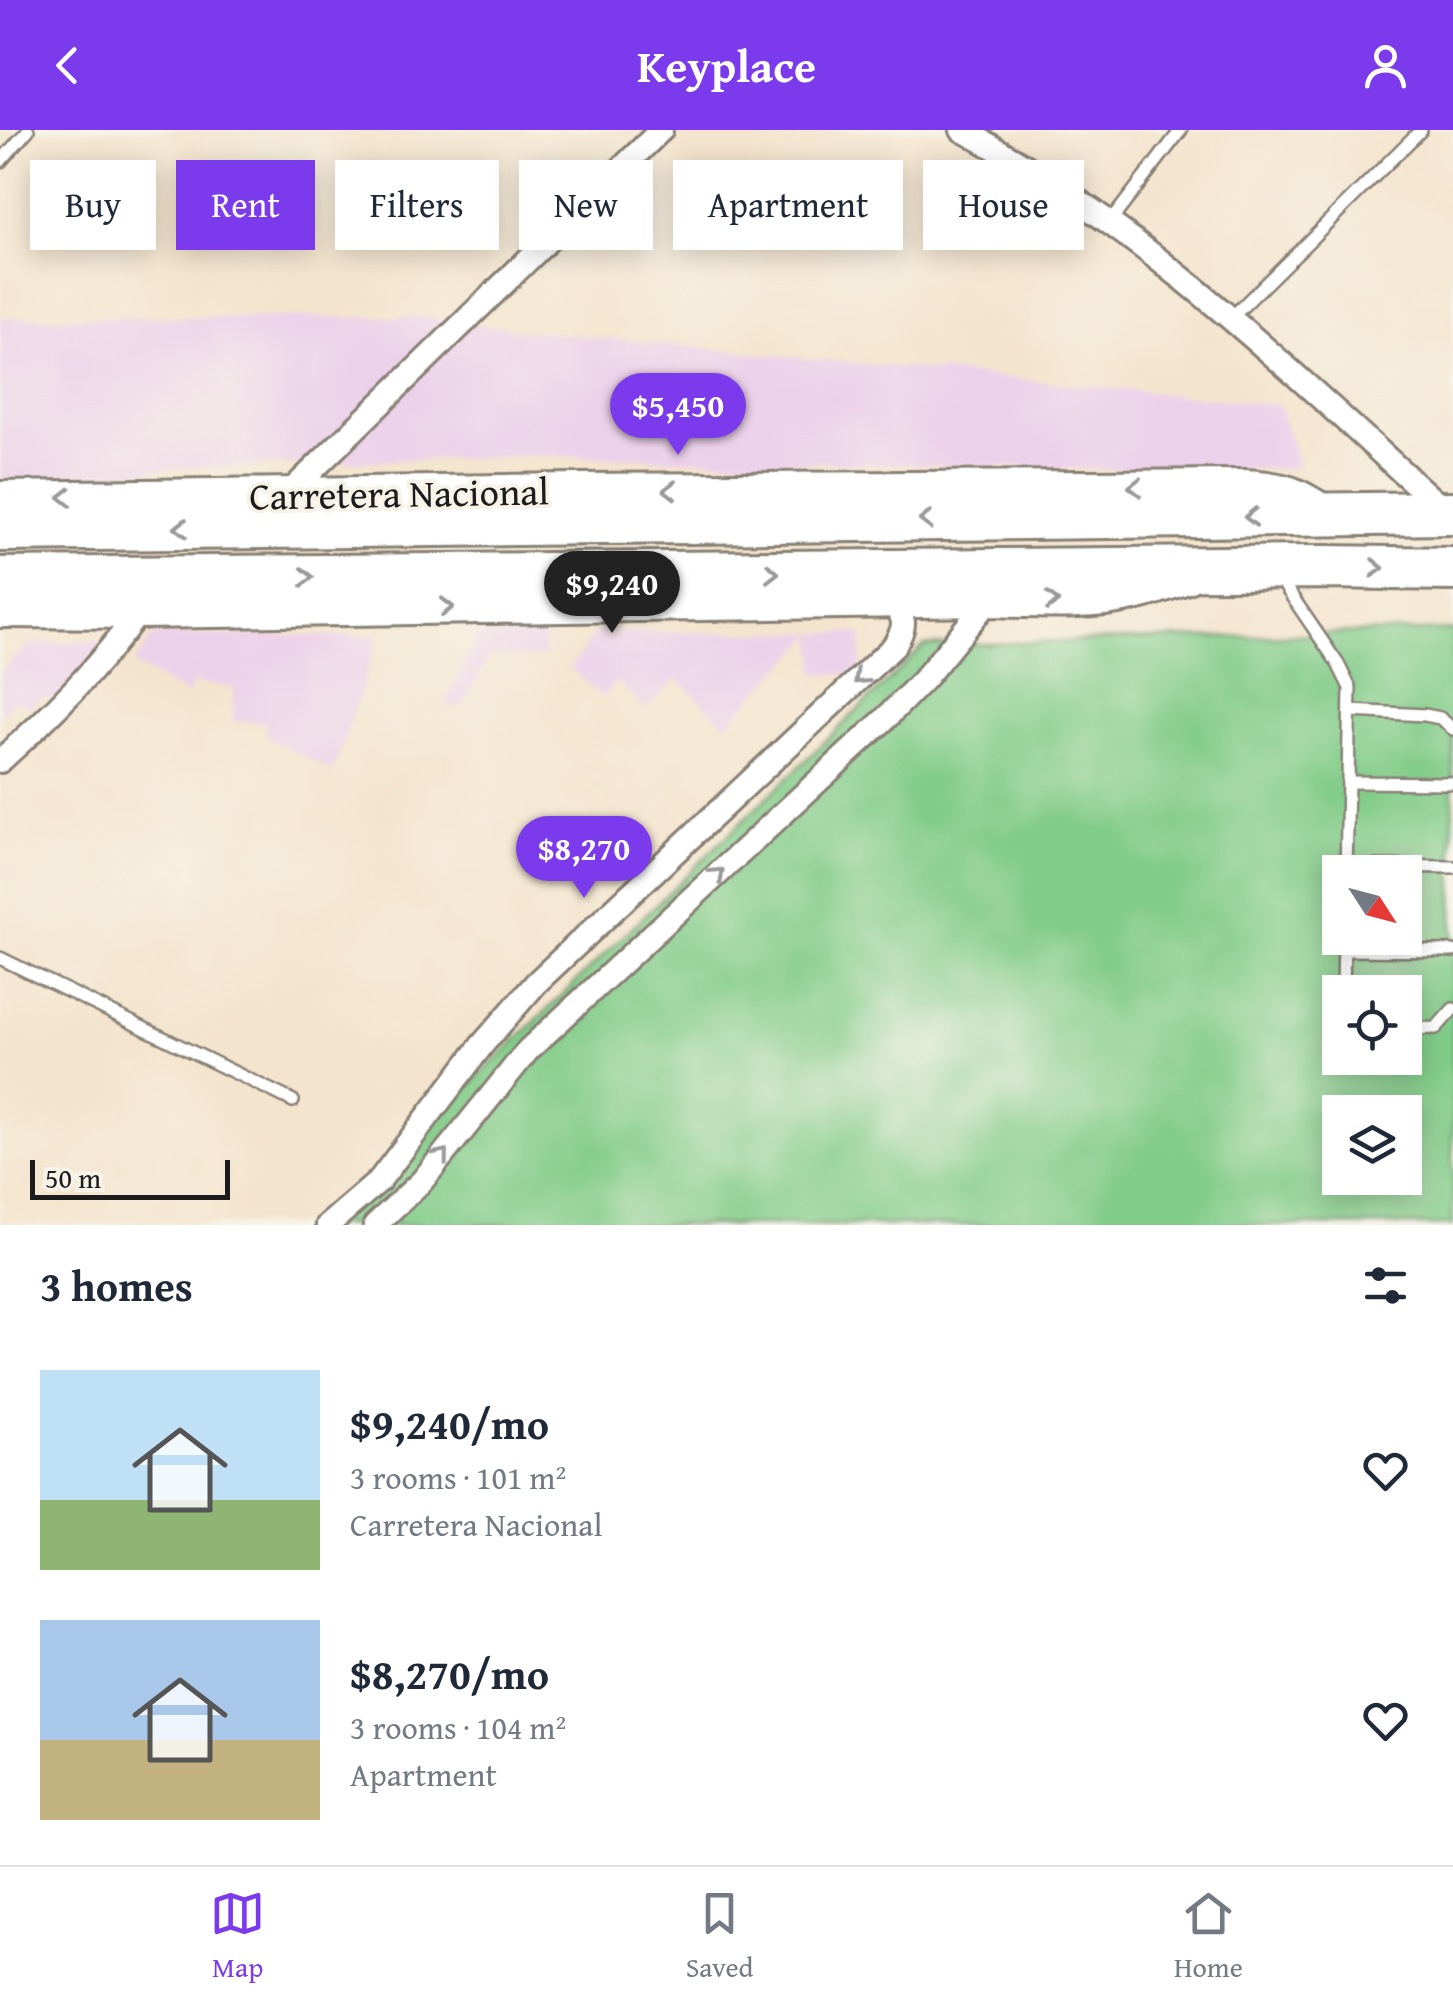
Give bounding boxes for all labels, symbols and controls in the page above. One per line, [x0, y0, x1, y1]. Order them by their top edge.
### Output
text: Keyplace [637, 33, 816, 98]
icon: back [40, 38, 95, 93]
icon: person [1358, 38, 1413, 93]
chip: Buy [30, 160, 156, 250]
chip: Rent [176, 160, 315, 250]
chip: Filters [335, 160, 499, 250]
chip: New [519, 160, 653, 250]
chip: Apartment [673, 160, 903, 250]
chip: House [923, 160, 1084, 250]
pin: $5,450 [597, 373, 759, 458]
text: $5,450 [632, 382, 724, 429]
street label: Carretera Nacional [249, 462, 549, 524]
one-way arrow [1126, 476, 1142, 498]
one-way arrow [661, 479, 676, 501]
one-way arrow [56, 486, 72, 508]
one-way arrow [1242, 506, 1258, 527]
one-way arrow [917, 509, 932, 531]
one-way arrow [172, 518, 188, 539]
pin: $9,240 [531, 551, 693, 636]
one-way arrow [1370, 557, 1386, 579]
text: $9,240 [566, 560, 658, 607]
one-way arrow [765, 562, 781, 583]
one-way arrow [300, 566, 316, 587]
one-way arrow [1045, 590, 1061, 611]
one-way arrow [440, 596, 456, 617]
one-way arrow [854, 666, 872, 684]
pin: $8,270 [503, 816, 665, 901]
text: $8,270 [538, 825, 630, 872]
north arrow [1322, 855, 1422, 955]
map controls [1322, 855, 1422, 1195]
one-way arrow [706, 868, 725, 886]
button: locate [1322, 975, 1422, 1075]
button: layers [1322, 1095, 1422, 1195]
one-way arrow [431, 1149, 449, 1167]
scale bar [30, 1155, 230, 1200]
text: 50 m [45, 1157, 101, 1198]
text: 3 homes [40, 1255, 193, 1316]
icon: filters [1358, 1258, 1413, 1313]
text: $9,240/mo [350, 1393, 549, 1454]
icon: home [120, 1410, 240, 1530]
icon: heart [1358, 1443, 1413, 1498]
text: 3 rooms · 101 m² [350, 1454, 566, 1501]
text: Carretera Nacional [350, 1501, 602, 1548]
text: $8,270/mo [350, 1643, 549, 1704]
icon: home [120, 1660, 240, 1780]
icon: heart [1358, 1693, 1413, 1748]
text: 3 rooms · 104 m² [350, 1704, 566, 1751]
text: Apartment [350, 1751, 497, 1798]
tab: Map [210, 1886, 265, 1987]
tab: Saved [686, 1886, 753, 1987]
tab: Home [1174, 1886, 1243, 1987]

